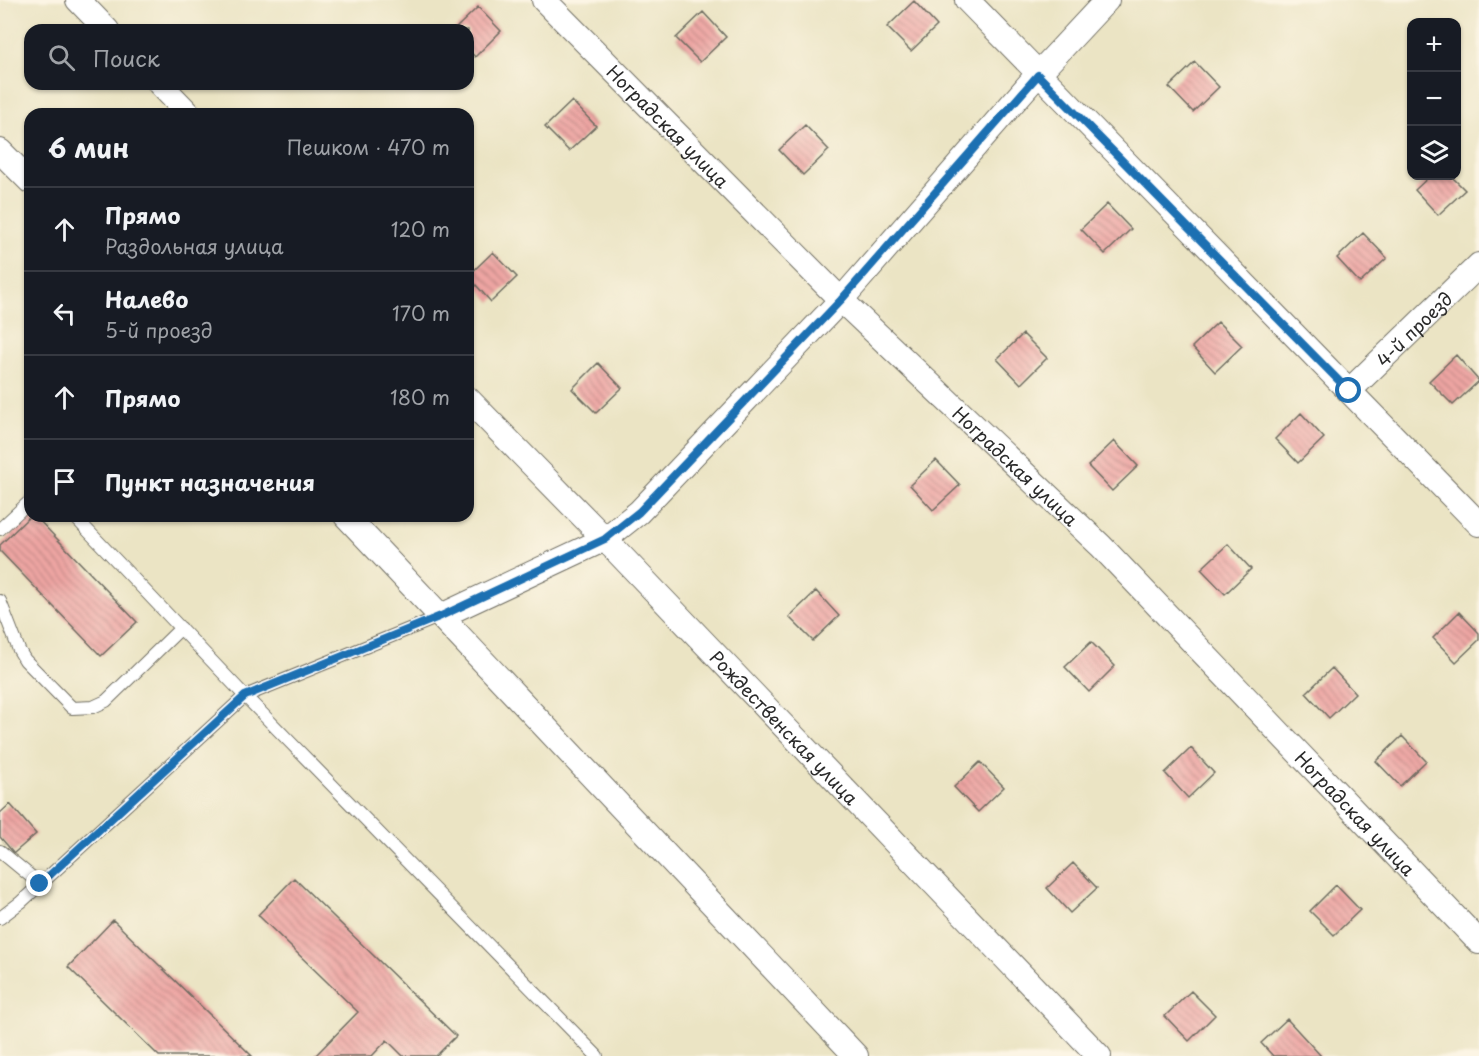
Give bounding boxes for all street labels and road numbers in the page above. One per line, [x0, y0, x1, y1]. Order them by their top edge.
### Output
street label: Ноградская улица [601, 58, 736, 194]
street label: 4-й проезд [1369, 285, 1458, 372]
street label: Ноградская улица [947, 400, 1085, 532]
street label: Рождественская улица [704, 644, 866, 811]
street label: Ноградская улица [1290, 744, 1422, 882]

